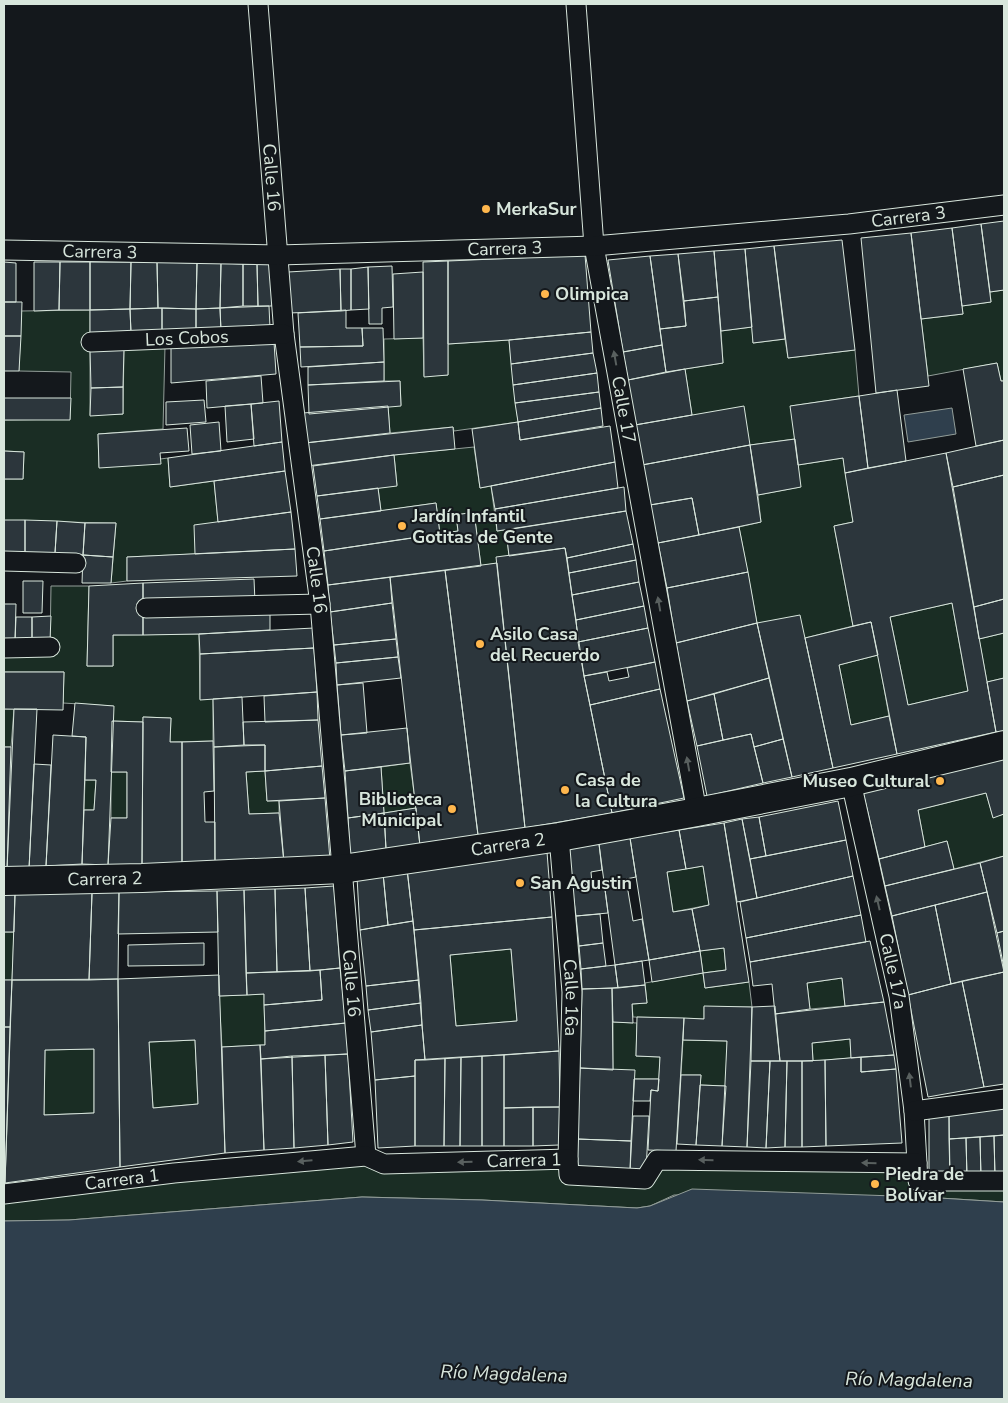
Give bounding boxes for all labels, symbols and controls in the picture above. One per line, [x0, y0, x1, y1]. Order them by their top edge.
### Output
street label: Calle 16 [257, 143, 286, 212]
place label: MerkaSur [496, 197, 577, 221]
street label: Carrera 3 [870, 200, 947, 233]
marker: MerkaSur [480, 203, 492, 215]
street label: Carrera 3 [467, 235, 543, 262]
street label: Carrera 3 [62, 239, 138, 264]
place label: Olimpica [555, 282, 629, 306]
marker: Olimpica [539, 288, 551, 300]
street label: Los Cobos [145, 324, 229, 352]
one-way arrow [610, 350, 618, 366]
street label: Calle 17 [606, 374, 642, 445]
place label: Jardín Infantil Gotitas de Gente [411, 504, 553, 549]
marker: Jardín Infantil Gotitas de Gente [396, 520, 408, 532]
street label: Calle 16 [300, 545, 333, 614]
one-way arrow [655, 596, 663, 612]
place label: Asilo Casa del Recuerdo [490, 622, 600, 667]
marker: Asilo Casa del Recuerdo [474, 638, 486, 650]
one-way arrow [684, 755, 692, 771]
place label: Casa de la Cultura [575, 768, 658, 813]
place label: Museo Cultural [802, 769, 930, 793]
marker: Museo Cultural [934, 775, 946, 787]
marker: Casa de la Cultura [559, 784, 571, 796]
place label: Biblioteca Municipal [359, 787, 442, 832]
marker: Biblioteca Municipal [446, 803, 458, 815]
street label: Carrera 2 [469, 827, 547, 862]
street label: Carrera 2 [67, 866, 143, 892]
place label: San Agustin [530, 871, 632, 895]
marker: San Agustin [514, 877, 526, 889]
one-way arrow [874, 895, 882, 910]
street label: Calle 17a [873, 931, 913, 1011]
street label: Calle 16 [337, 948, 366, 1018]
street label: Calle 16a [557, 958, 584, 1036]
one-way arrow [906, 1071, 914, 1087]
street label: Carrera 1 [486, 1147, 562, 1173]
one-way arrow [698, 1156, 714, 1164]
one-way arrow [296, 1157, 312, 1165]
one-way arrow [457, 1158, 473, 1166]
one-way arrow [860, 1158, 876, 1166]
place label: Piedra de Bolívar [885, 1162, 964, 1207]
street label: Carrera 1 [83, 1163, 161, 1196]
marker: Piedra de Bolívar [869, 1178, 881, 1190]
water label: Río Magdalena [440, 1359, 568, 1389]
water label: Río Magdalena [845, 1366, 973, 1394]

